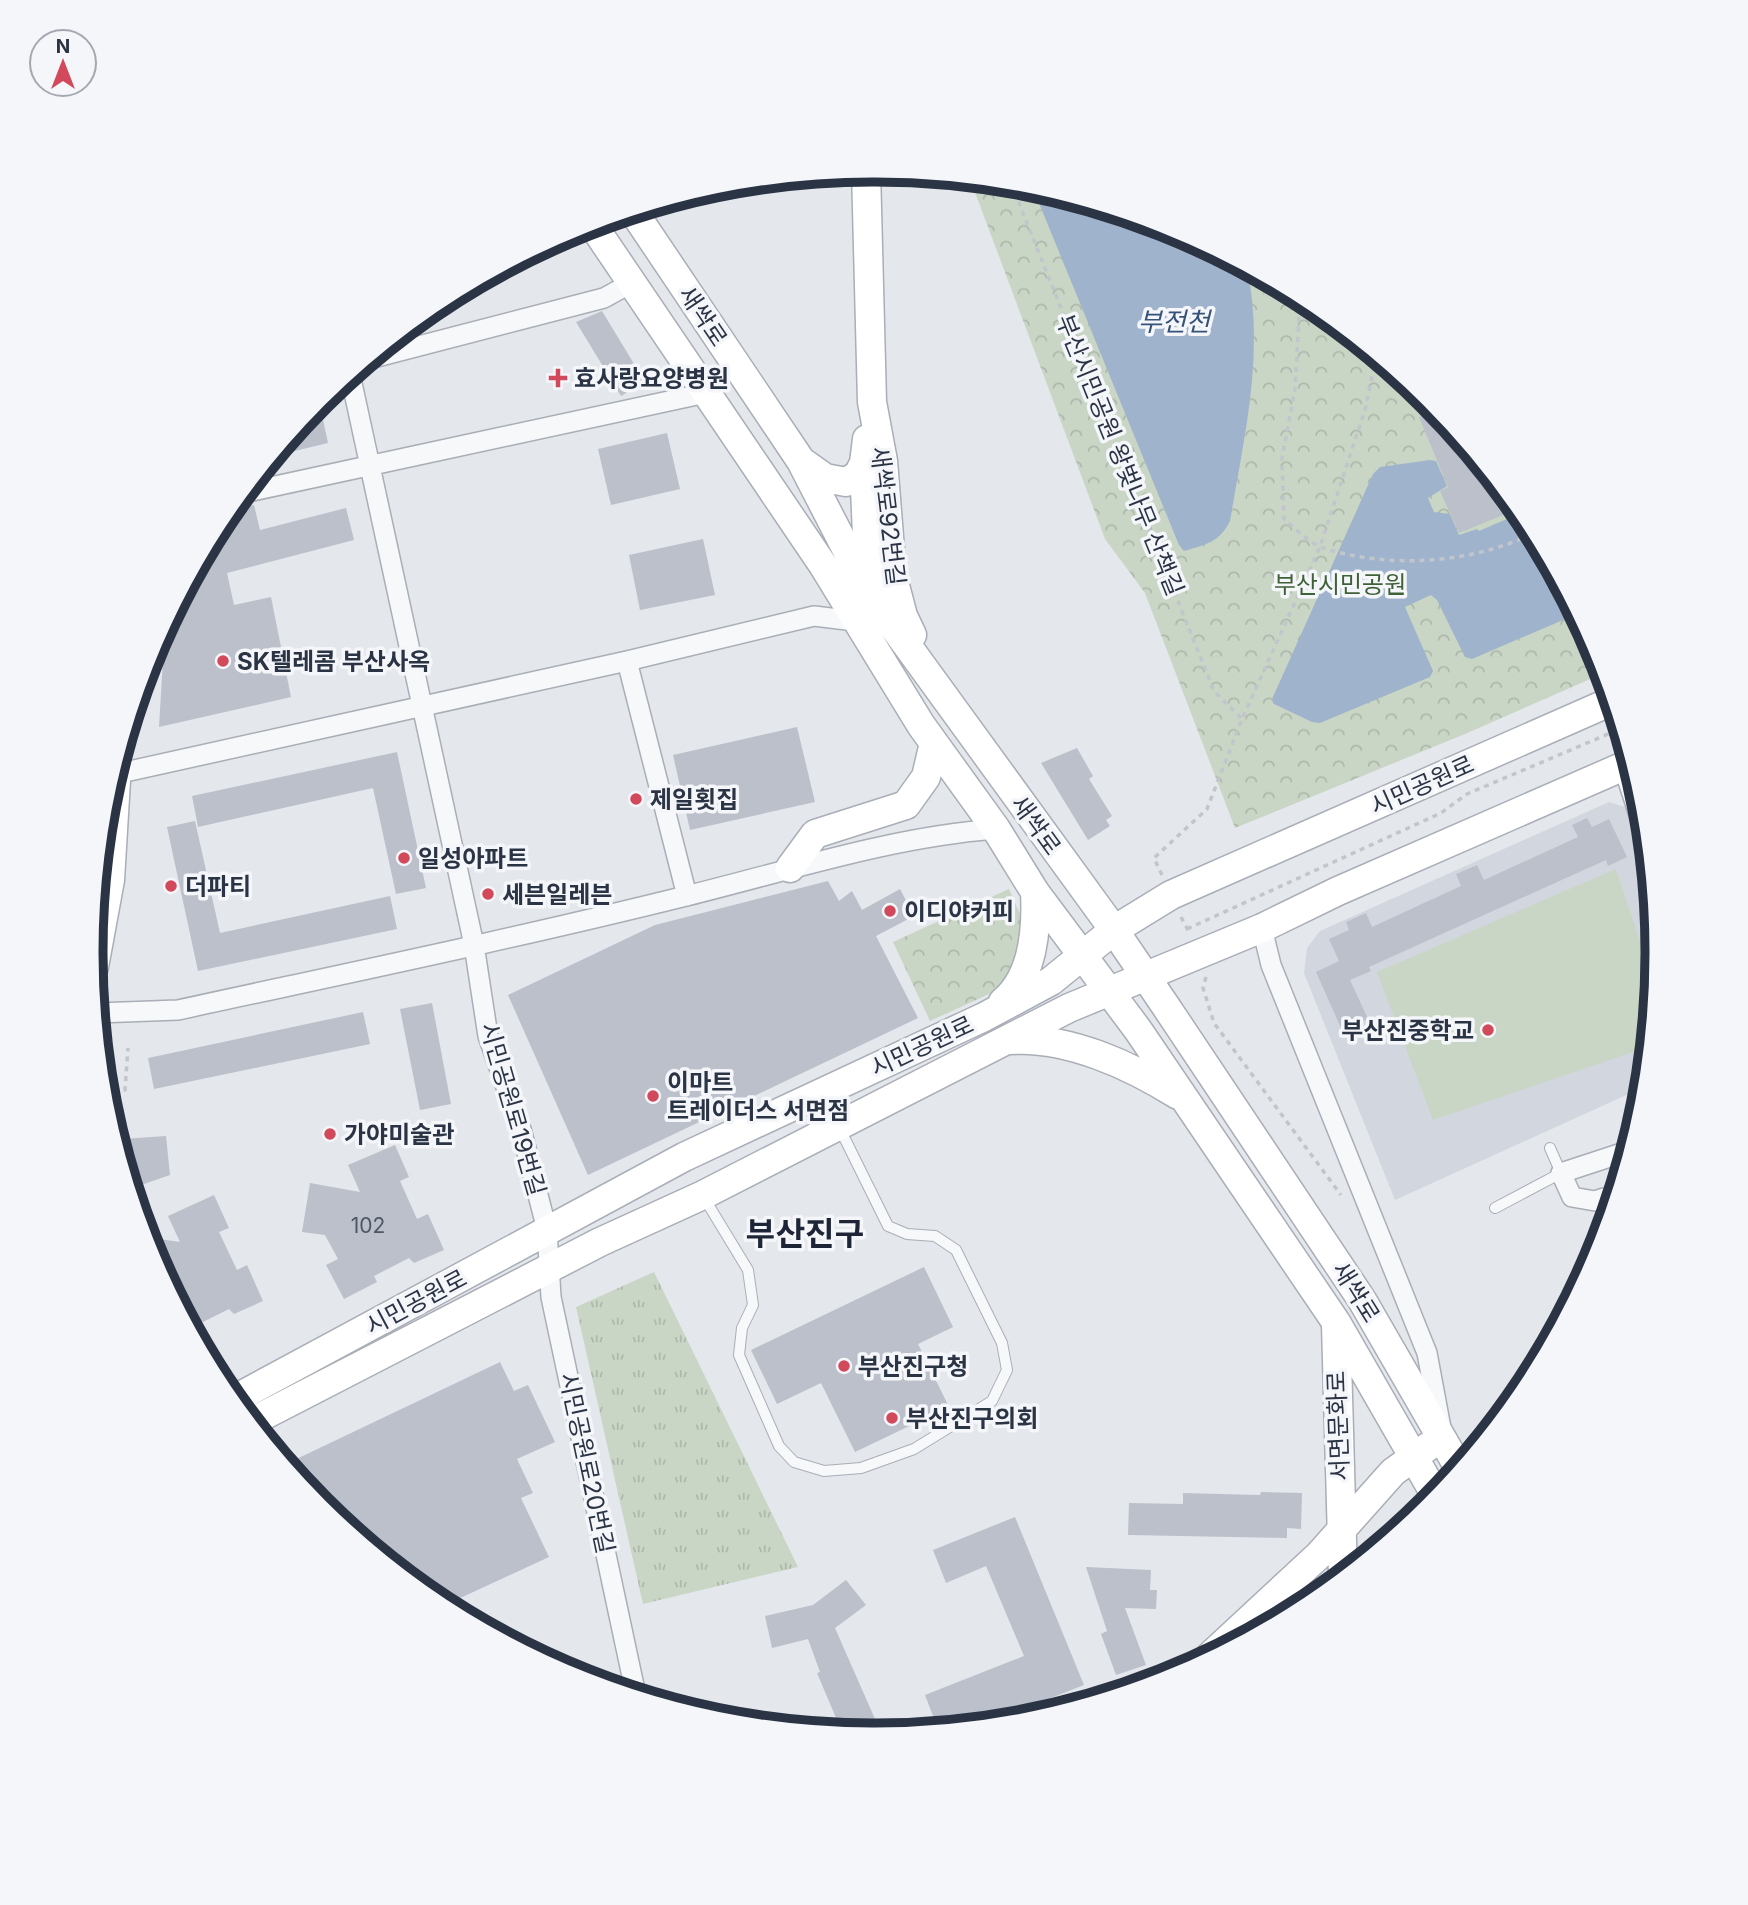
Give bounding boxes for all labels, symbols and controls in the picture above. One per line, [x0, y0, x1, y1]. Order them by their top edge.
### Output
north arrow [28, 28, 98, 98]
text: N [56, 35, 70, 58]
street label: 새싹로 [672, 280, 734, 352]
water label: 부전천 [1138, 306, 1213, 337]
street label: 부산시민공원 왕벚나무 산책길 [1050, 310, 1190, 600]
place label: 효사랑요양병원 [574, 364, 729, 393]
marker: 효사랑요양병원 [548, 368, 568, 388]
street label: 새싹로92번길 [865, 445, 911, 587]
park label: 부산시민공원 [1274, 570, 1406, 599]
place label: SK텔레콤 부산사옥 [237, 647, 430, 676]
marker: SK텔레콤 부산사옥 [215, 653, 231, 669]
street label: 시민공원로 [1366, 749, 1478, 821]
place label: 제일횟집 [650, 785, 738, 814]
street label: 새싹로 [1005, 790, 1067, 860]
marker: 제일횟집 [628, 791, 644, 807]
place label: 일성아파트 [418, 844, 528, 873]
marker: 일성아파트 [396, 850, 412, 866]
place label: 더파티 [185, 872, 251, 901]
marker: 더파티 [163, 878, 179, 894]
place label: 세븐일레븐 [502, 880, 612, 909]
marker: 세븐일레븐 [480, 886, 496, 902]
place label: 이디야커피 [904, 897, 1014, 926]
marker: 이디야커피 [882, 903, 898, 919]
street label: 시민공원로 [866, 1010, 978, 1082]
place label: 부산진중학교 [1342, 1016, 1474, 1045]
street label: 시민공원로19번길 [474, 1019, 552, 1199]
marker: 부산진중학교 [1480, 1022, 1496, 1038]
place label: 이마트 트레이더스 서면점 [667, 1068, 849, 1125]
marker: 이마트 트레이더스 서면점 [645, 1088, 661, 1104]
place label: 가야미술관 [344, 1120, 454, 1149]
marker: 가야미술관 [322, 1126, 338, 1142]
house number: 102 [351, 1213, 385, 1238]
district label: 부산진구 [746, 1214, 864, 1253]
street label: 새싹로 [1326, 1256, 1386, 1328]
street label: 시민공원로 [360, 1263, 472, 1341]
place label: 부산진구청 [858, 1352, 968, 1381]
marker: 부산진구청 [836, 1358, 852, 1374]
street label: 시민공원로20번길 [554, 1370, 620, 1556]
street label: 서면문화로 [1322, 1370, 1354, 1482]
place label: 부산진구의회 [906, 1404, 1038, 1433]
marker: 부산진구의회 [884, 1410, 900, 1426]

